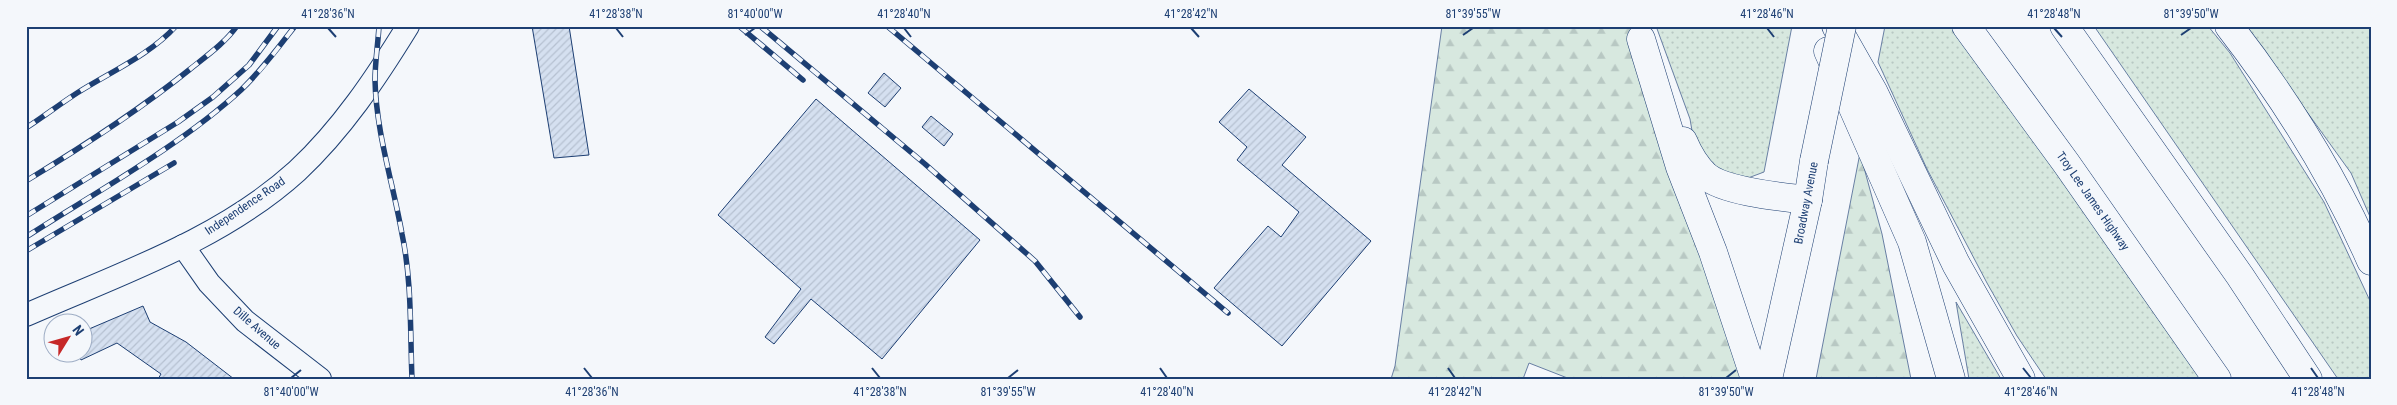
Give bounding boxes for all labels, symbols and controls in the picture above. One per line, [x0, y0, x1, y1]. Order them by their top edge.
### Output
text: 41°28'36"N [301, 7, 355, 21]
text: 41°28'38"N [589, 7, 643, 21]
text: 81°40'00"W [727, 7, 783, 21]
text: 41°28'40"N [877, 7, 931, 21]
text: 41°28'42"N [1164, 7, 1218, 21]
text: 81°39'55"W [1445, 7, 1501, 21]
text: 41°28'46"N [1740, 7, 1794, 21]
text: 41°28'48"N [2027, 7, 2081, 21]
text: 81°39'50"W [2163, 7, 2219, 21]
street label: Troy Lee James Highway [2054, 149, 2132, 253]
street label: Broadway Avenue [1791, 160, 1821, 245]
street label: Independence Road [202, 174, 288, 238]
street label: Dille Avenue [231, 304, 284, 353]
north arrow [42, 312, 92, 362]
text: N [69, 322, 87, 338]
text: 81°40'00"W [263, 385, 319, 399]
text: 41°28'36"N [565, 385, 619, 399]
text: 41°28'38"N [853, 385, 907, 399]
text: 81°39'55"W [980, 385, 1036, 399]
text: 41°28'40"N [1140, 385, 1194, 399]
text: 41°28'42"N [1428, 385, 1482, 399]
text: 81°39'50"W [1698, 385, 1754, 399]
text: 41°28'46"N [2004, 385, 2058, 399]
text: 41°28'48"N [2291, 385, 2345, 399]

